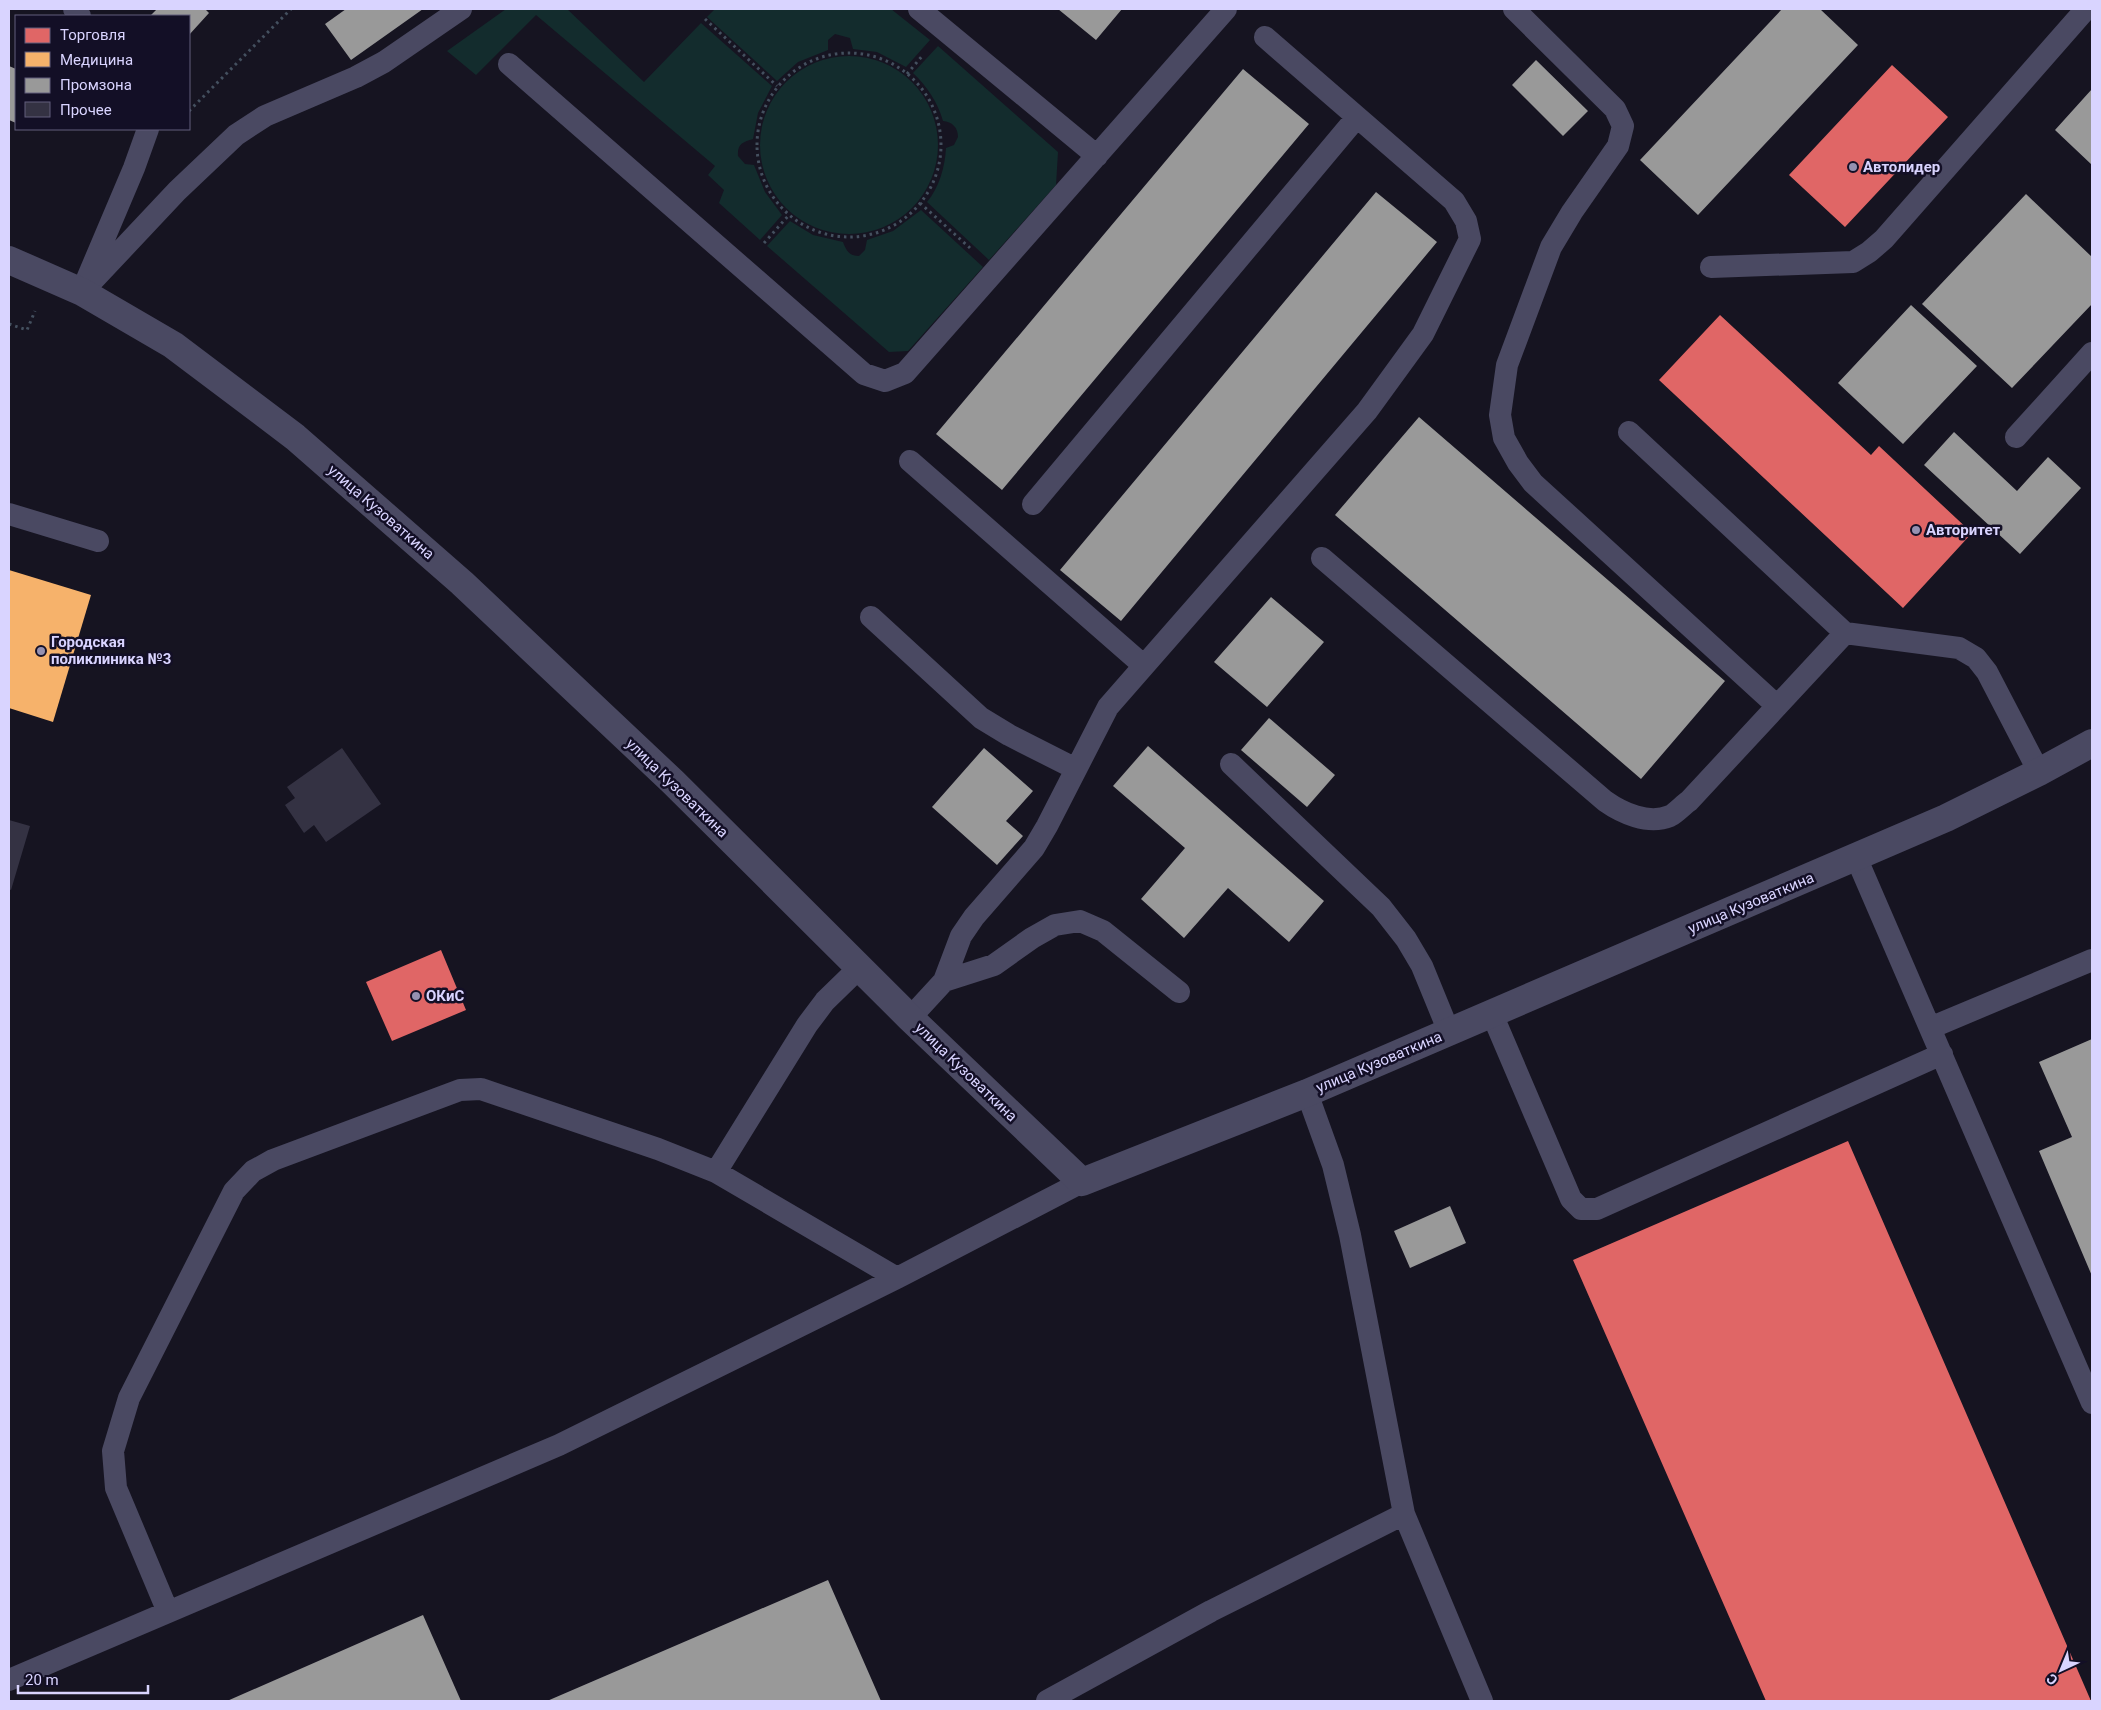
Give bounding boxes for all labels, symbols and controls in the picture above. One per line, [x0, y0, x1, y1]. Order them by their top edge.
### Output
legend [15, 15, 190, 130]
text: Торговля [60, 26, 125, 44]
text: Медицина [60, 51, 133, 69]
text: Промзона [60, 76, 132, 94]
text: Прочее [60, 101, 112, 119]
place label: Автолидер [1863, 158, 1940, 176]
marker: Автолидер [1847, 161, 1859, 173]
street label: улица Кузоваткина [324, 461, 438, 563]
place label: Авторитет [1926, 521, 2000, 539]
marker: Авторитет [1910, 524, 1922, 536]
place label: Городская поликлиника №3 [51, 633, 171, 668]
marker: Городская поликлиника №3 [35, 645, 47, 657]
street label: улица Кузоваткина [622, 735, 732, 841]
street label: улица Кузоваткина [1685, 868, 1817, 938]
place label: ОКиС [426, 987, 464, 1005]
marker: ОКиС [410, 990, 422, 1002]
street label: улица Кузоваткина [911, 1019, 1021, 1125]
street label: улица Кузоваткина [1313, 1027, 1445, 1097]
north arrow [2036, 1645, 2086, 1695]
scale bar [18, 1662, 148, 1694]
text: С [2043, 1670, 2061, 1688]
text: 20 m [25, 1671, 59, 1689]

